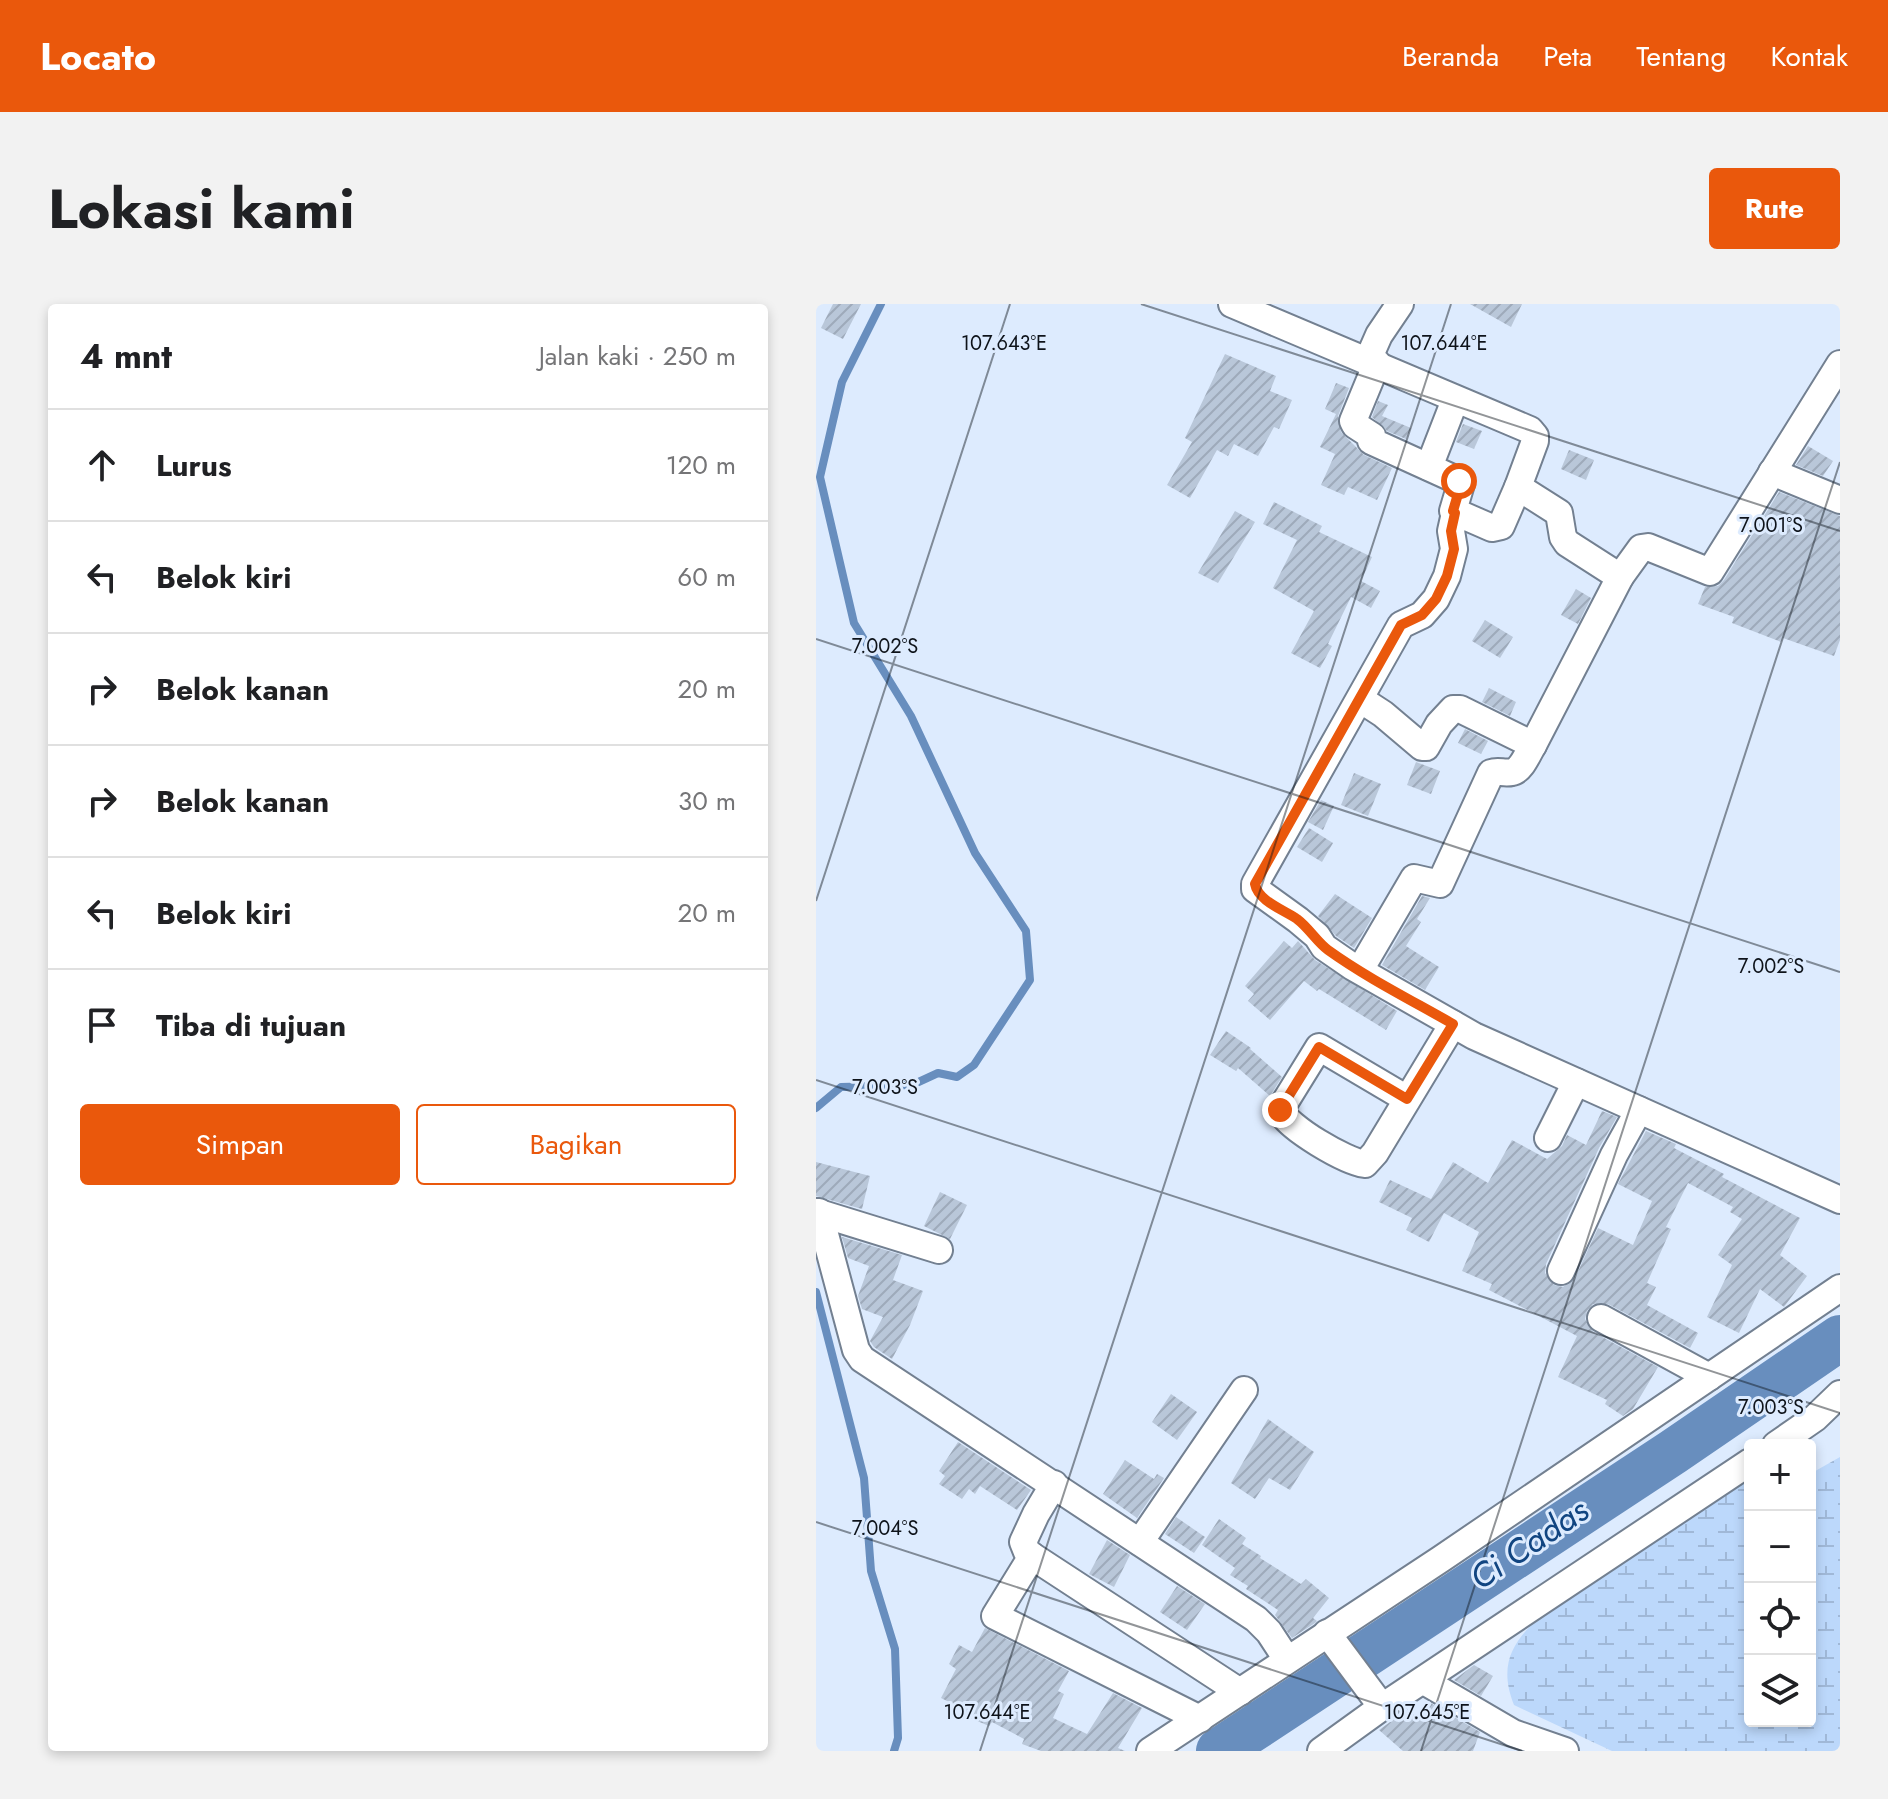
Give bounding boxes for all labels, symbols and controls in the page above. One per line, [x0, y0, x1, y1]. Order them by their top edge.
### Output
text: Locato [40, 29, 156, 84]
text: Beranda [1402, 36, 1499, 77]
text: Peta [1543, 36, 1592, 77]
text: Tentang [1636, 36, 1727, 77]
text: Kontak [1771, 36, 1848, 77]
text: Lokasi kami [48, 168, 355, 249]
button: Rute [1709, 168, 1840, 249]
text: 107.643°E [961, 329, 1047, 358]
text: 107.644°E [1401, 329, 1487, 358]
text: 4 mnt [80, 332, 172, 381]
text: Jalan kaki · 250 m [539, 337, 736, 375]
icon: ahead [80, 443, 124, 487]
text: Lurus [156, 444, 232, 487]
text: 120 m [666, 446, 736, 484]
route start [1441, 463, 1477, 499]
text: 7.001°S [1739, 511, 1803, 540]
icon: left [80, 555, 124, 599]
text: Belok kiri [156, 556, 291, 599]
text: 60 m [677, 558, 736, 596]
text: 7.002°S [852, 632, 918, 661]
icon: right [80, 667, 124, 711]
text: Belok kanan [156, 668, 329, 711]
text: 20 m [678, 670, 736, 708]
icon: right [80, 779, 124, 823]
text: Belok kanan [156, 780, 329, 823]
text: 30 m [678, 782, 736, 820]
icon: left [80, 891, 124, 935]
text: Belok kiri [156, 892, 291, 935]
text: 20 m [678, 894, 736, 932]
text: 7.002°S [1738, 952, 1804, 981]
icon: arrive [80, 1003, 124, 1047]
text: Tiba di tujuan [156, 1004, 346, 1047]
text: 7.003°S [852, 1073, 918, 1102]
route end [1262, 1092, 1298, 1128]
button: Simpan [80, 1104, 400, 1185]
button: Bagikan [416, 1104, 736, 1185]
text: 7.003°S [1738, 1393, 1804, 1422]
map controls [1744, 1439, 1816, 1727]
button: + [1744, 1439, 1816, 1511]
water label: Ci Cadas [1460, 1486, 1599, 1602]
button: − [1744, 1511, 1816, 1583]
text: 7.004°S [852, 1514, 918, 1543]
button: locate [1744, 1583, 1816, 1655]
button: layers [1744, 1655, 1816, 1727]
text: 107.644°E [944, 1698, 1030, 1727]
text: 107.645°E [1384, 1698, 1470, 1727]

